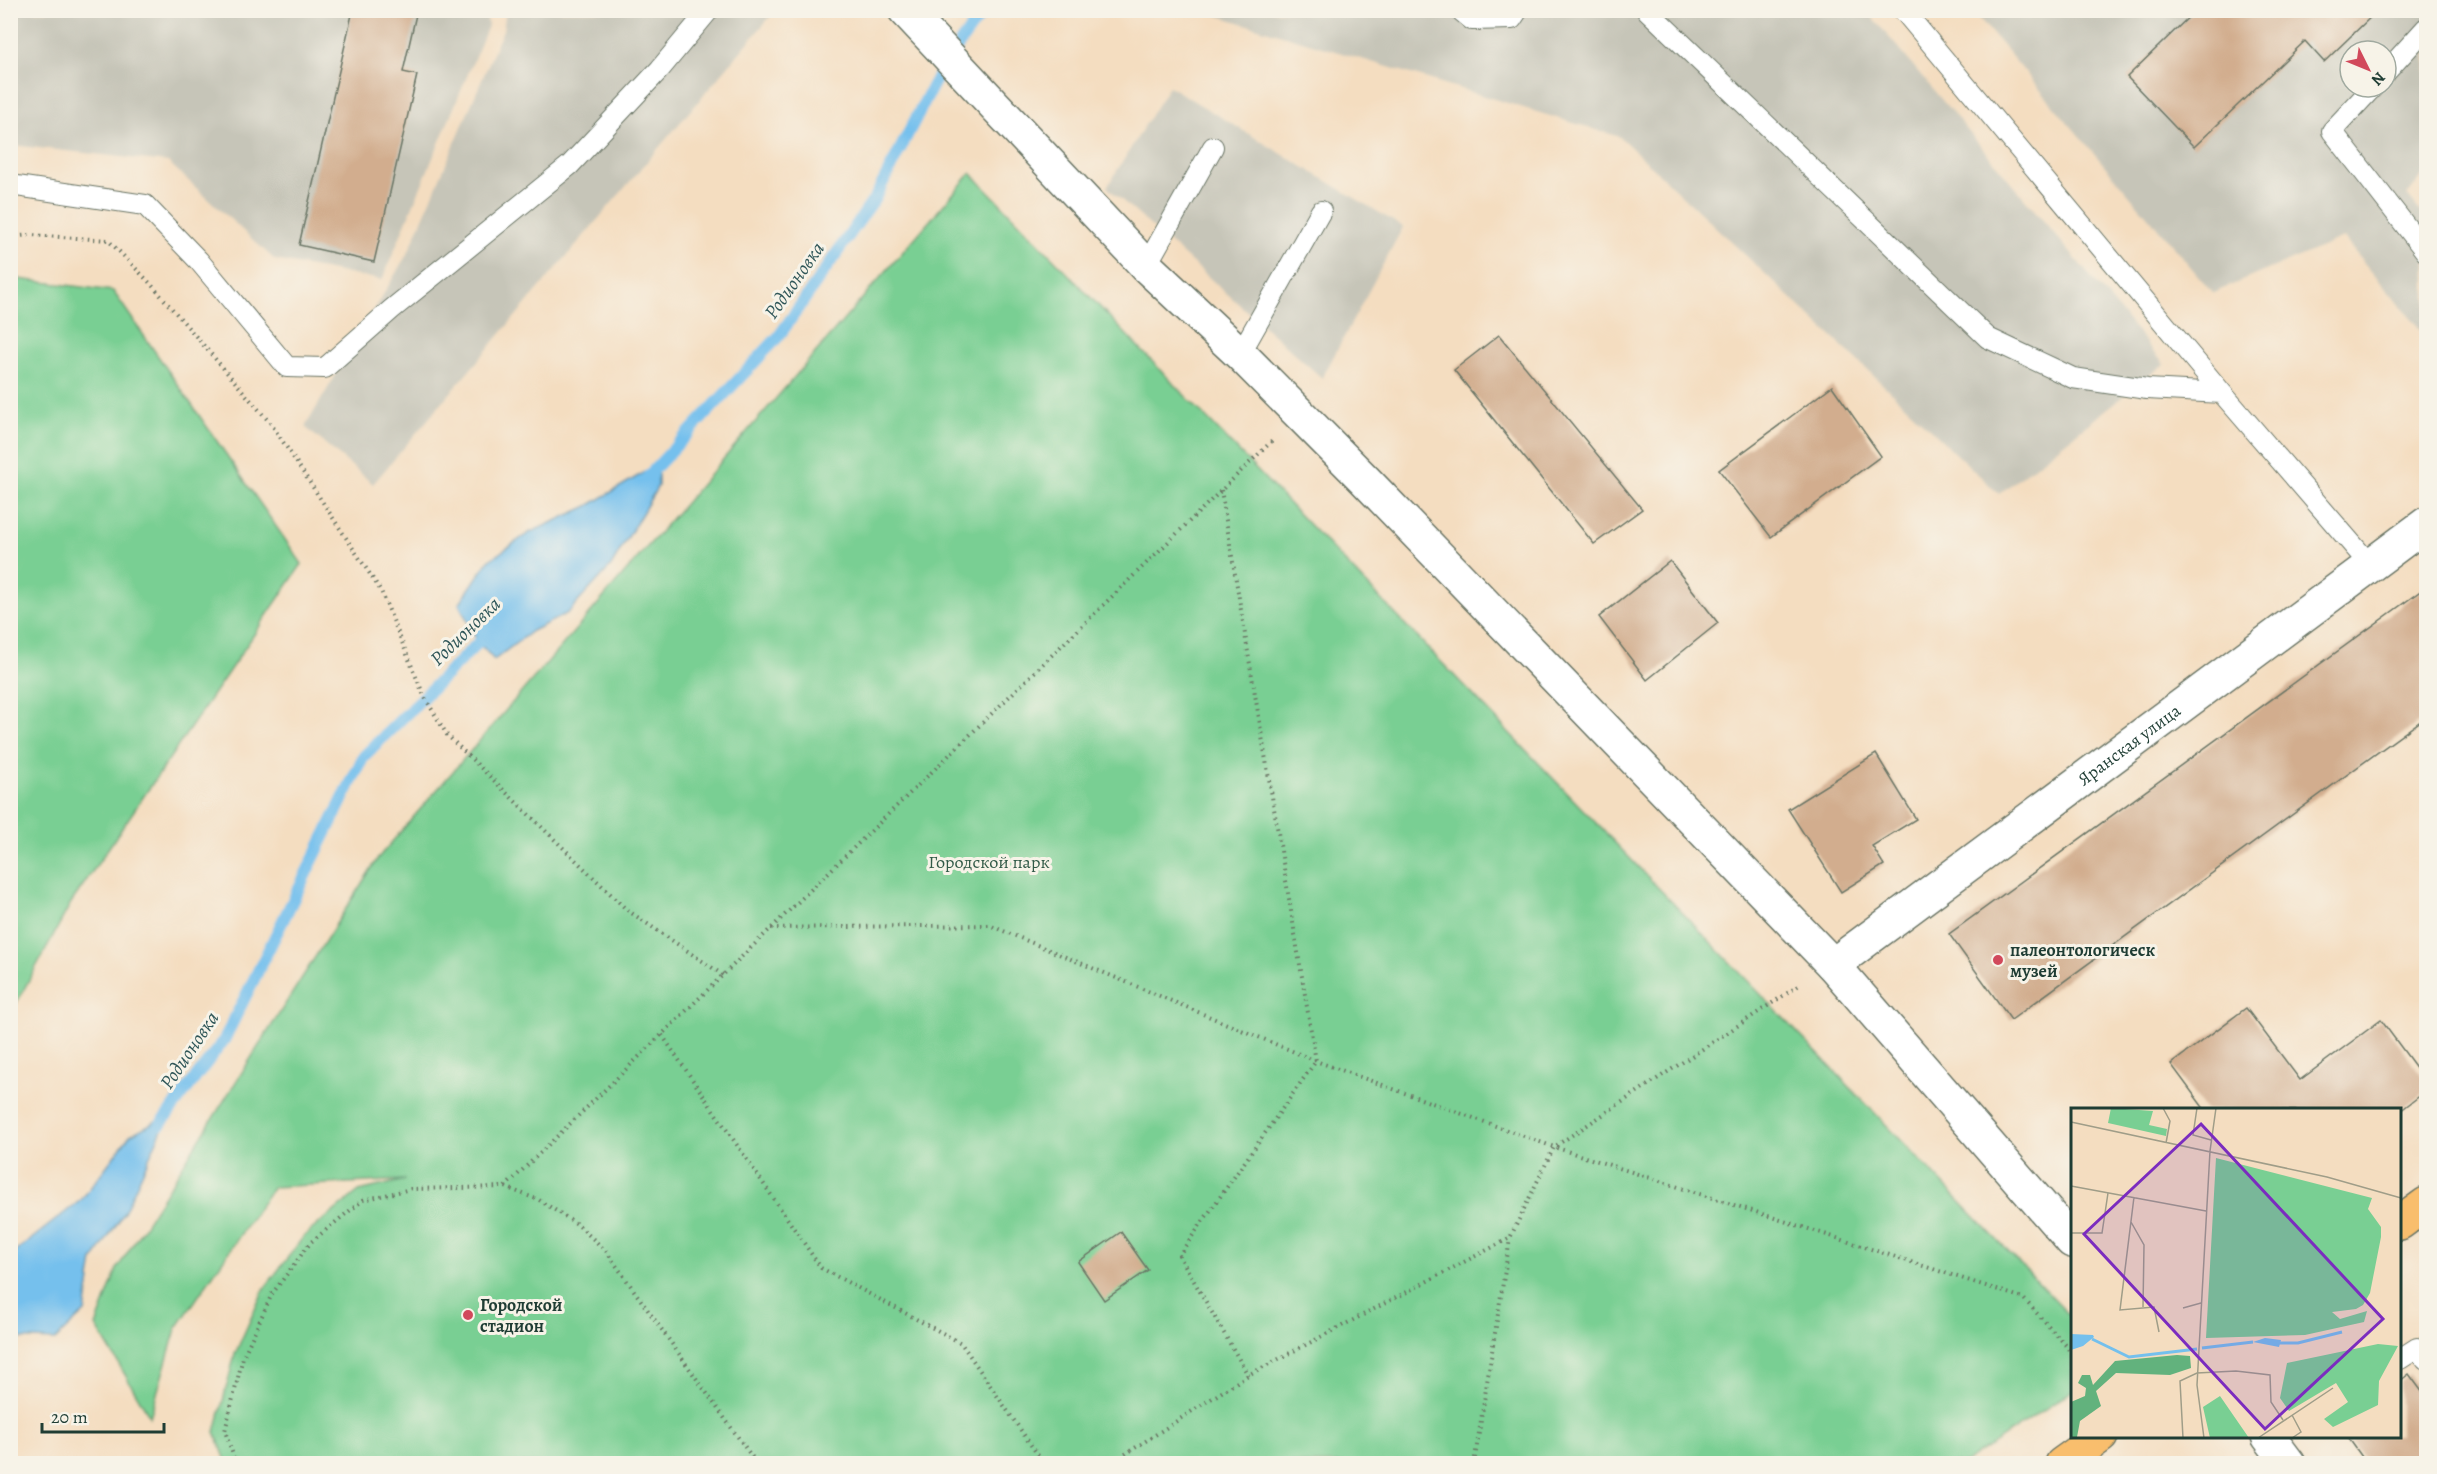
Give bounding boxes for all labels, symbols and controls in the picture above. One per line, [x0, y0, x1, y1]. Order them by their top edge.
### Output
north arrow [2338, 39, 2398, 99]
text: N [2366, 67, 2390, 91]
water label: Родионовка [758, 236, 831, 324]
water label: Родионовка [424, 591, 507, 672]
street label: Яранская улица [2073, 698, 2186, 791]
park label: Городской парк [928, 850, 1050, 874]
place label: палеонтологическ музей [2010, 938, 2156, 983]
marker: палеонтологическ музей [1991, 953, 2005, 967]
water label: Родионовка [153, 1006, 225, 1095]
inset map [2071, 1108, 2401, 1438]
place label: Городской стадион [480, 1293, 563, 1338]
marker: Городской стадион [461, 1308, 475, 1322]
scale bar [42, 1396, 164, 1434]
text: 20 m [51, 1405, 88, 1429]

